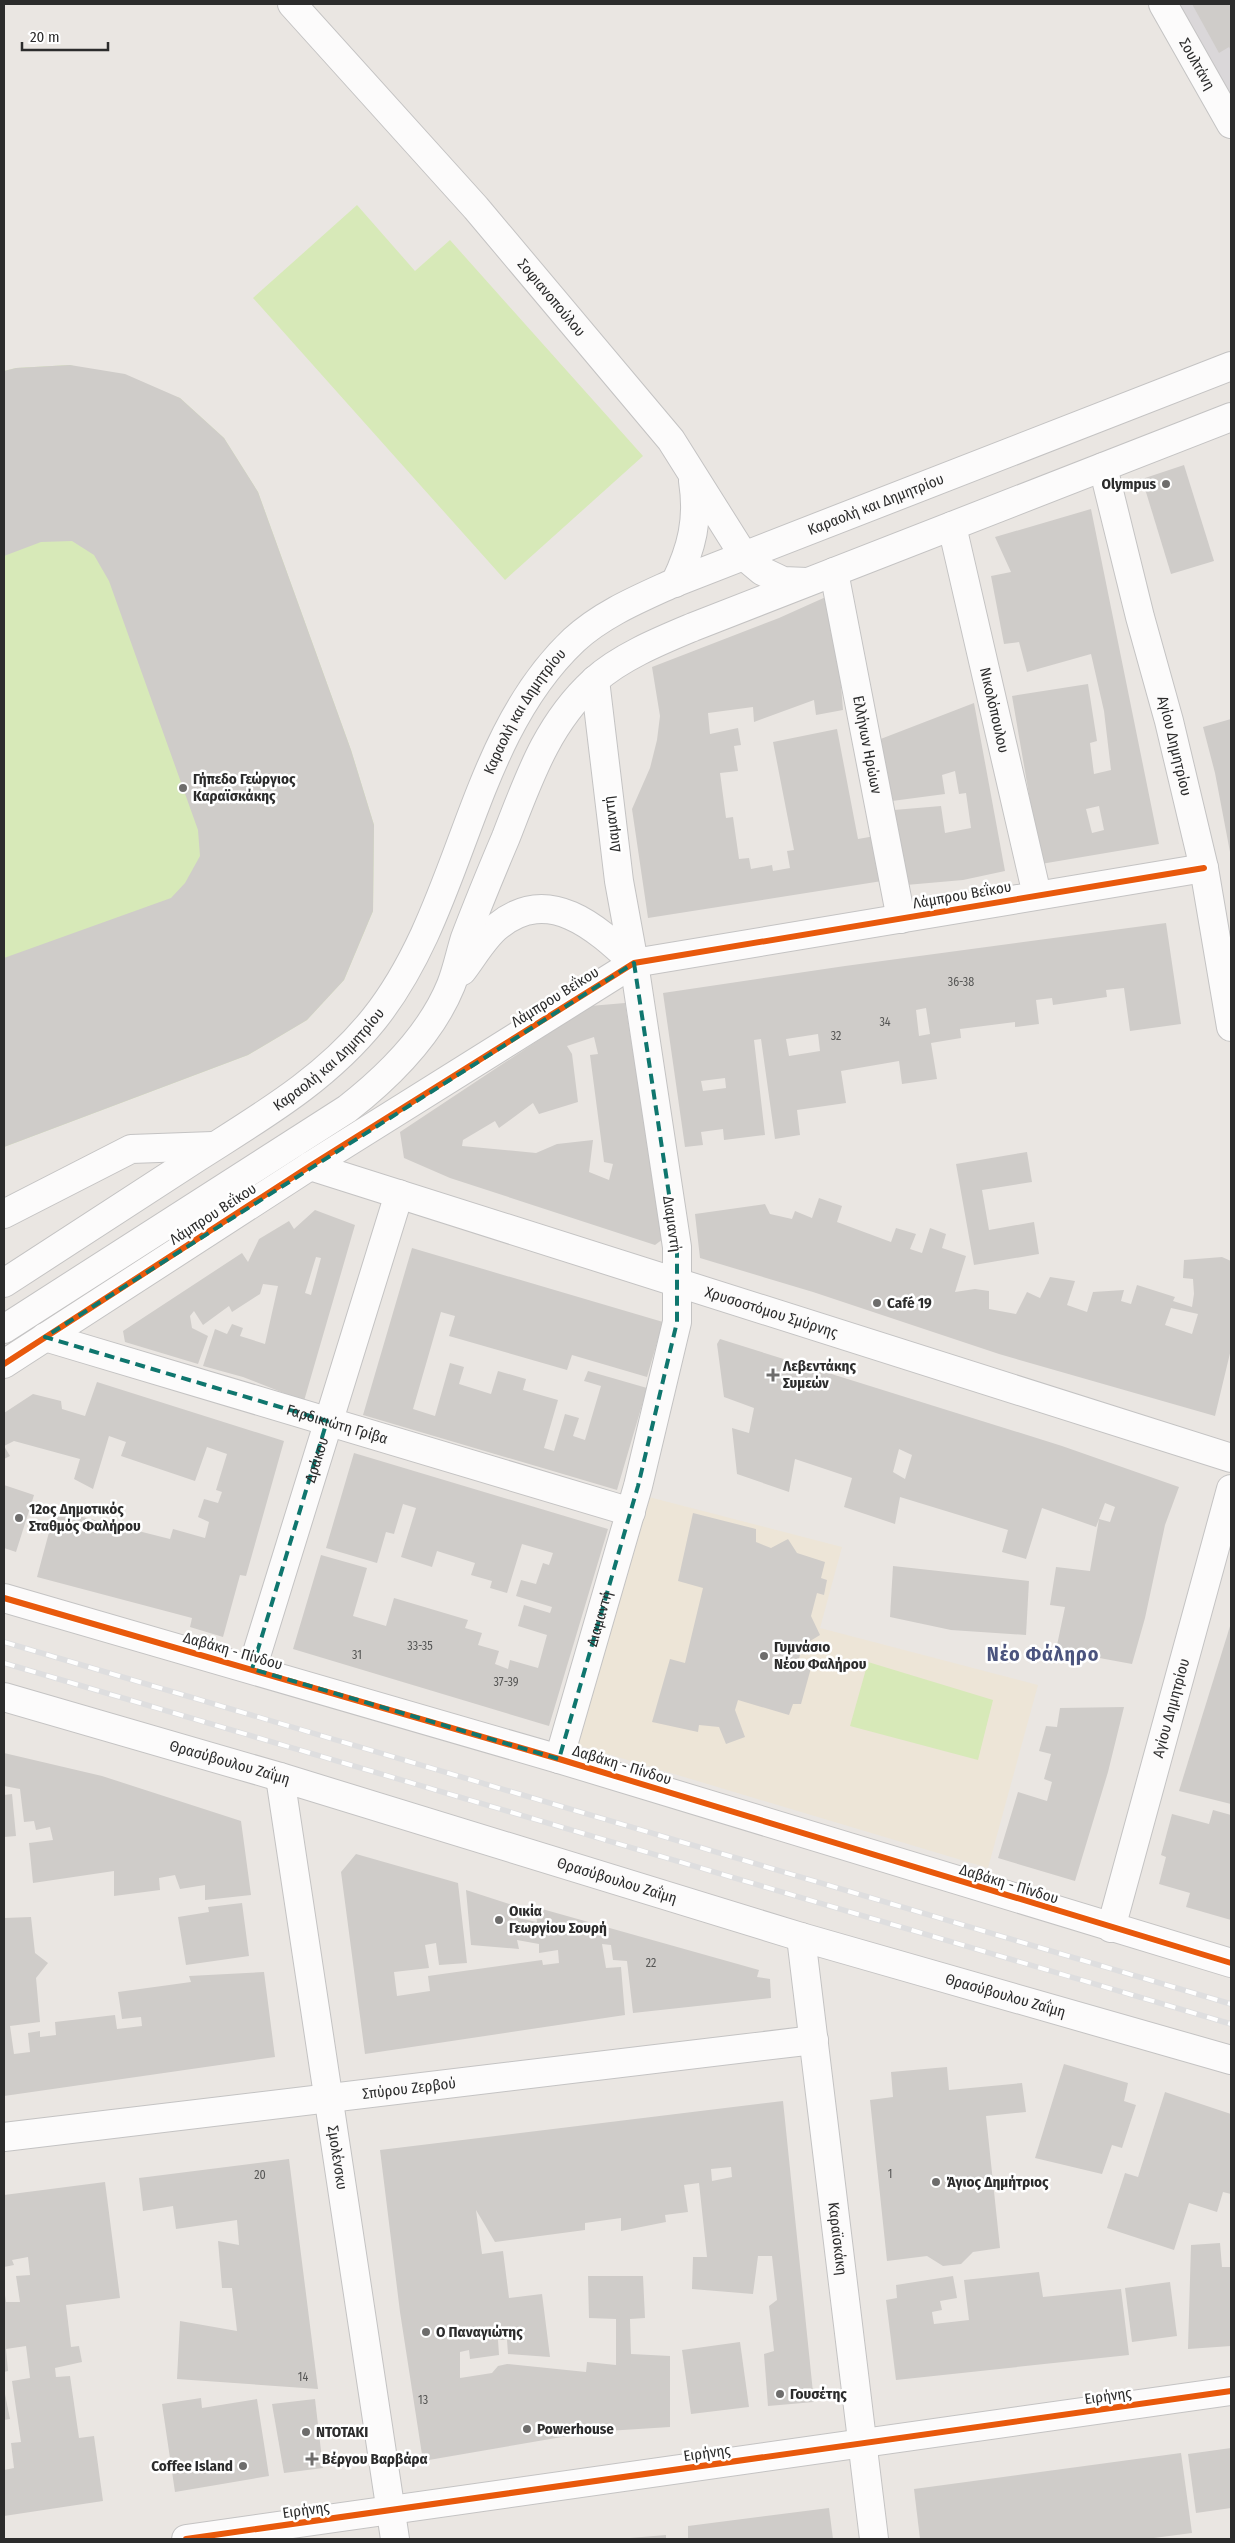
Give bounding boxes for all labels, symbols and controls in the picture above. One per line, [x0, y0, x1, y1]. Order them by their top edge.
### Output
scale bar [22, 20, 109, 52]
text: 20 m [30, 28, 60, 46]
street label: Σουλτάνη [1175, 35, 1219, 93]
street label: Σοφιανοπούλου [514, 255, 589, 340]
street label: Καραολή και Δημητρίου [805, 470, 946, 539]
place label: Olympus [1102, 475, 1156, 493]
marker: Olympus [1160, 478, 1172, 490]
street label: Καραολή και Δημητρίου [480, 645, 570, 777]
street label: Νικολόπουλου [976, 666, 1013, 755]
street label: Ελλήνων Ηρώων [849, 694, 886, 796]
street label: Αγίου Δημητρίου [1153, 694, 1196, 798]
place label: Γήπεδο Γεώργιος Καραϊσκάκης [193, 770, 296, 805]
marker: Γήπεδο Γεώργιος Καραϊσκάκης [177, 782, 189, 794]
street label: Διαμαντή [600, 795, 624, 853]
street label: Λάμπρου Βεΐκου [911, 877, 1013, 913]
street label: Λάμπρου Βεΐκου [508, 963, 602, 1031]
house number: 36-38 [948, 975, 974, 989]
street label: Καραολή και Δημητρίου [270, 1005, 388, 1115]
house number: 34 [879, 1015, 891, 1029]
house number: 32 [831, 1029, 841, 1043]
street label: Λάμπρου Βεΐκου [166, 1179, 260, 1249]
street label: Διαμαντή [659, 1195, 685, 1253]
street label: Χρυσοστόμου Σμύρνης [703, 1283, 841, 1342]
place label: Café 19 [887, 1294, 932, 1312]
marker: Café 19 [871, 1297, 883, 1309]
place label: Λεβεντάκης Συμεών [782, 1357, 856, 1392]
marker: Λεβεντάκης Συμεών [767, 1369, 779, 1381]
street label: Γαρδικιώτη Γρίβα [284, 1401, 390, 1448]
street label: Δράκου [301, 1435, 332, 1485]
place label: 12ος Δημοτικός Σταθμός Φαλήρου [29, 1500, 141, 1535]
marker: 12ος Δημοτικός Σταθμός Φαλήρου [13, 1512, 25, 1524]
street label: Διαμαντή [583, 1589, 616, 1648]
street label: Δαβάκη - Πίνδου [181, 1628, 285, 1674]
place label: Γυμνάσιο Νέου Φαλήρου [774, 1638, 867, 1673]
house number: 33-35 [407, 1639, 433, 1653]
district label: Νέο Φάληρο [987, 1642, 1099, 1666]
house number: 31 [352, 1648, 362, 1662]
marker: Γυμνάσιο Νέου Φαλήρου [758, 1650, 770, 1662]
street label: Αγίου Δημητρίου [1149, 1656, 1193, 1760]
house number: 37-39 [493, 1675, 519, 1689]
street label: Θρασύβουλου Ζαΐμη [167, 1736, 292, 1789]
street label: Δαβάκη - Πίνδου [570, 1741, 674, 1789]
street label: Θρασύβουλου Ζαΐμη [555, 1854, 679, 1907]
street label: Δαβάκη - Πίνδου [957, 1860, 1061, 1908]
place label: Οικία Γεωργίου Σουρή [509, 1902, 607, 1937]
marker: Οικία Γεωργίου Σουρή [493, 1914, 505, 1926]
house number: 22 [646, 1956, 656, 1970]
street label: Θρασύβουλου Ζαΐμη [943, 1970, 1068, 2021]
street label: Σπύρου Ζερβού [361, 2074, 457, 2103]
street label: Σμολένσκυ [324, 2124, 351, 2191]
house number: 1 [888, 2167, 892, 2181]
house number: 20 [254, 2168, 266, 2182]
place label: Άγιος Δημήτριος [946, 2173, 1049, 2191]
marker: Άγιος Δημήτριος [930, 2176, 942, 2188]
street label: Καραϊσκάκη [824, 2201, 851, 2276]
place label: Ο Παναγιώτης [436, 2323, 523, 2341]
marker: Ο Παναγιώτης [420, 2326, 432, 2338]
house number: 14 [298, 2370, 308, 2384]
street label: Ειρήνης [1083, 2384, 1133, 2408]
place label: Γουσέτης [790, 2385, 847, 2403]
marker: Γουσέτης [774, 2388, 786, 2400]
house number: 13 [418, 2393, 428, 2407]
place label: Powerhouse [537, 2420, 614, 2438]
place label: NTOTAKI [316, 2423, 368, 2441]
marker: Powerhouse [521, 2423, 533, 2435]
marker: NTOTAKI [300, 2426, 312, 2438]
street label: Ειρήνης [682, 2441, 732, 2465]
place label: Βέργου Βαρβάρα [322, 2450, 428, 2468]
marker: Βέργου Βαρβάρα [306, 2453, 318, 2465]
place label: Coffee Island [151, 2457, 233, 2475]
marker: Coffee Island [237, 2460, 249, 2472]
street label: Ειρήνης [281, 2498, 331, 2522]

